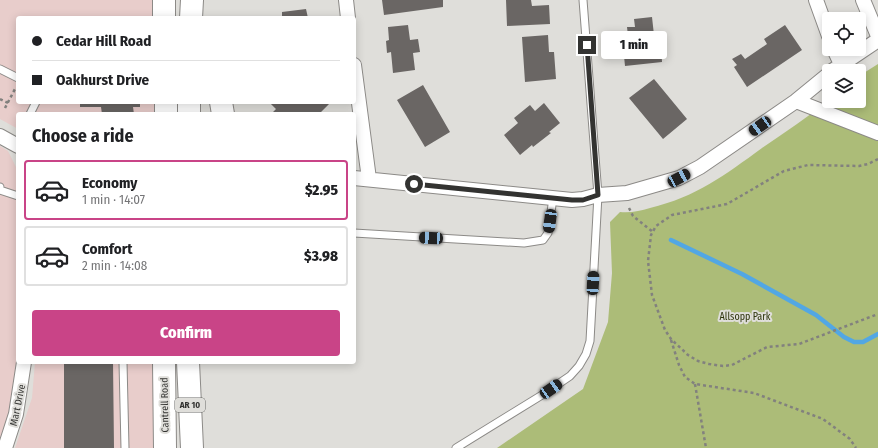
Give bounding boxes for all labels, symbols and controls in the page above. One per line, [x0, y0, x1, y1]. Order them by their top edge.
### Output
map controls [822, 12, 866, 108]
button: locate [822, 12, 866, 56]
callout: 1 min [601, 31, 667, 59]
text: Cedar Hill Road [56, 32, 151, 50]
route end [578, 36, 596, 54]
text: 1 min [620, 37, 648, 52]
button: layers [822, 64, 866, 108]
text: Oakhurst Drive [56, 71, 149, 89]
car [747, 114, 773, 138]
text: Choose a ride [32, 125, 134, 147]
car [666, 167, 692, 189]
icon: car [34, 172, 70, 208]
text: Economy [82, 174, 137, 192]
route start [405, 175, 423, 193]
text: $2.95 [305, 181, 338, 199]
text: 1 min · 14:07 [82, 192, 145, 207]
car [542, 208, 558, 234]
car [419, 231, 443, 245]
icon: car [34, 238, 70, 274]
text: Comfort [82, 240, 133, 258]
text: $3.98 [304, 247, 338, 265]
text: 2 min · 14:08 [82, 258, 147, 273]
car [586, 271, 600, 295]
button: Confirm [32, 310, 340, 356]
park label: Allsopp Park [720, 311, 771, 323]
street label: Cantrell Road [159, 377, 171, 433]
car [538, 377, 564, 401]
street label: Mart Drive [8, 383, 28, 427]
road number: AR 10 [175, 398, 205, 412]

